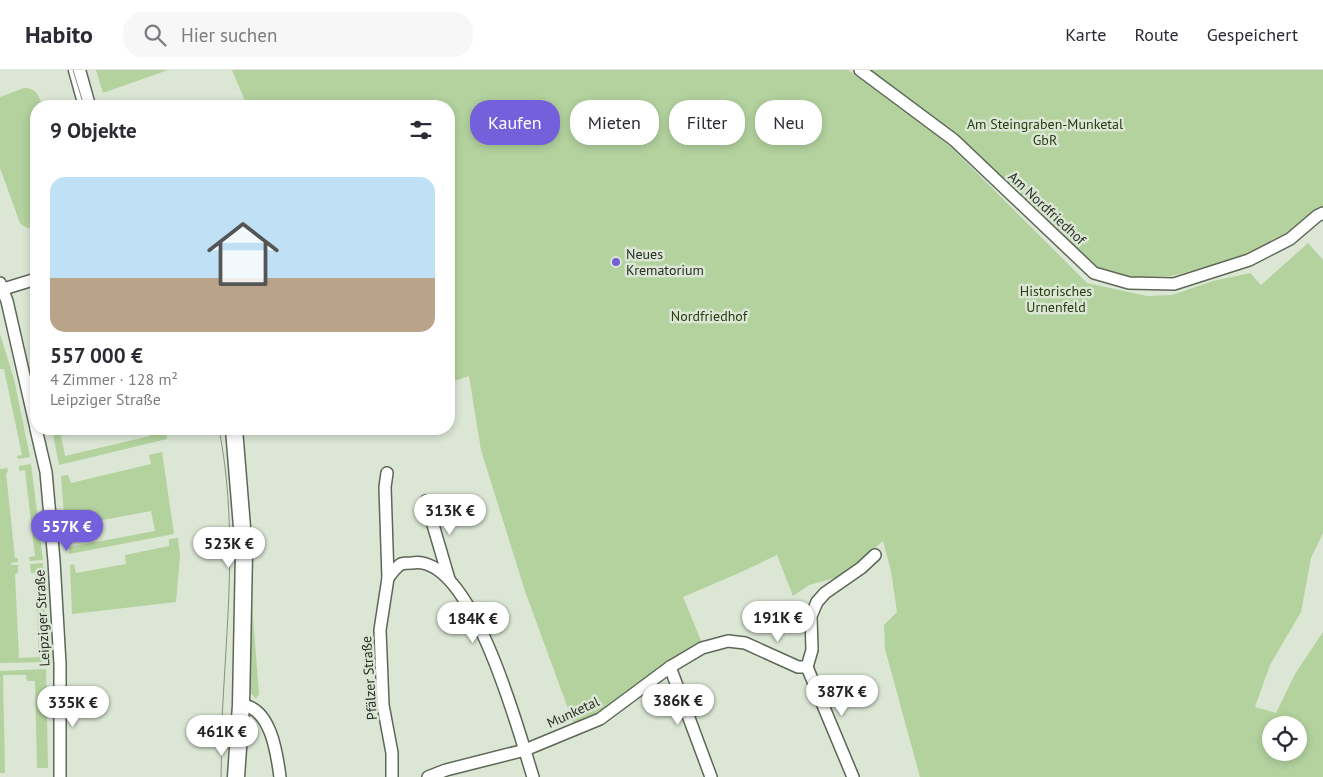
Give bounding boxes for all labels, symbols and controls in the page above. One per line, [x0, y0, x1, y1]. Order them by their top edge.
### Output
search box [123, 12, 473, 57]
text: Habito [25, 19, 93, 50]
icon: search [141, 21, 169, 49]
text: Hier suchen [181, 23, 277, 47]
text: Karte [1065, 23, 1106, 46]
text: Route [1134, 23, 1179, 46]
text: Gespeichert [1207, 23, 1298, 46]
chip: Kaufen [470, 100, 560, 145]
chip: Mieten [570, 100, 659, 145]
chip: Filter [669, 100, 745, 145]
chip: Neu [755, 100, 822, 145]
park label: Am Steingraben-Munketal GbR [967, 115, 1123, 149]
icon: filters [407, 116, 435, 144]
text: 9 Objekte [50, 117, 137, 144]
street label: Am Nordfriedhof [1004, 167, 1090, 249]
icon: home [198, 209, 288, 299]
place label: Neues Krematorium [626, 245, 704, 279]
marker: Neues Krematorium [610, 256, 622, 268]
park label: Historisches Urnenfeld [1020, 282, 1092, 316]
park label: Nordfriedhof [671, 307, 748, 325]
text: 557 000 € [50, 342, 143, 369]
text: 4 Zimmer · 128 m² [50, 369, 178, 389]
text: Leipziger Straße [50, 389, 161, 409]
pin: 313K € [409, 494, 491, 536]
text: 313K € [425, 500, 475, 520]
pin: 557K € [26, 510, 108, 552]
text: 557K € [42, 516, 92, 536]
pin: 523K € [188, 526, 270, 569]
text: 523K € [204, 533, 254, 553]
street label: Leipziger Straße [30, 569, 54, 667]
pin: 191K € [737, 600, 819, 643]
pin: 184K € [432, 602, 514, 644]
text: 191K € [753, 607, 803, 627]
text: 184K € [448, 608, 498, 628]
street label: Pfälzer Straße [357, 635, 381, 721]
pin: 387K € [801, 674, 883, 717]
text: 387K € [817, 681, 867, 701]
pin: 386K € [637, 684, 719, 726]
pin: 335K € [32, 686, 114, 728]
text: 386K € [653, 690, 703, 710]
text: 335K € [48, 692, 98, 712]
street label: Munketal [544, 692, 602, 732]
pin: 461K € [181, 714, 263, 757]
map controls [1262, 716, 1307, 761]
button: locate [1262, 716, 1307, 761]
text: 461K € [197, 721, 247, 741]

